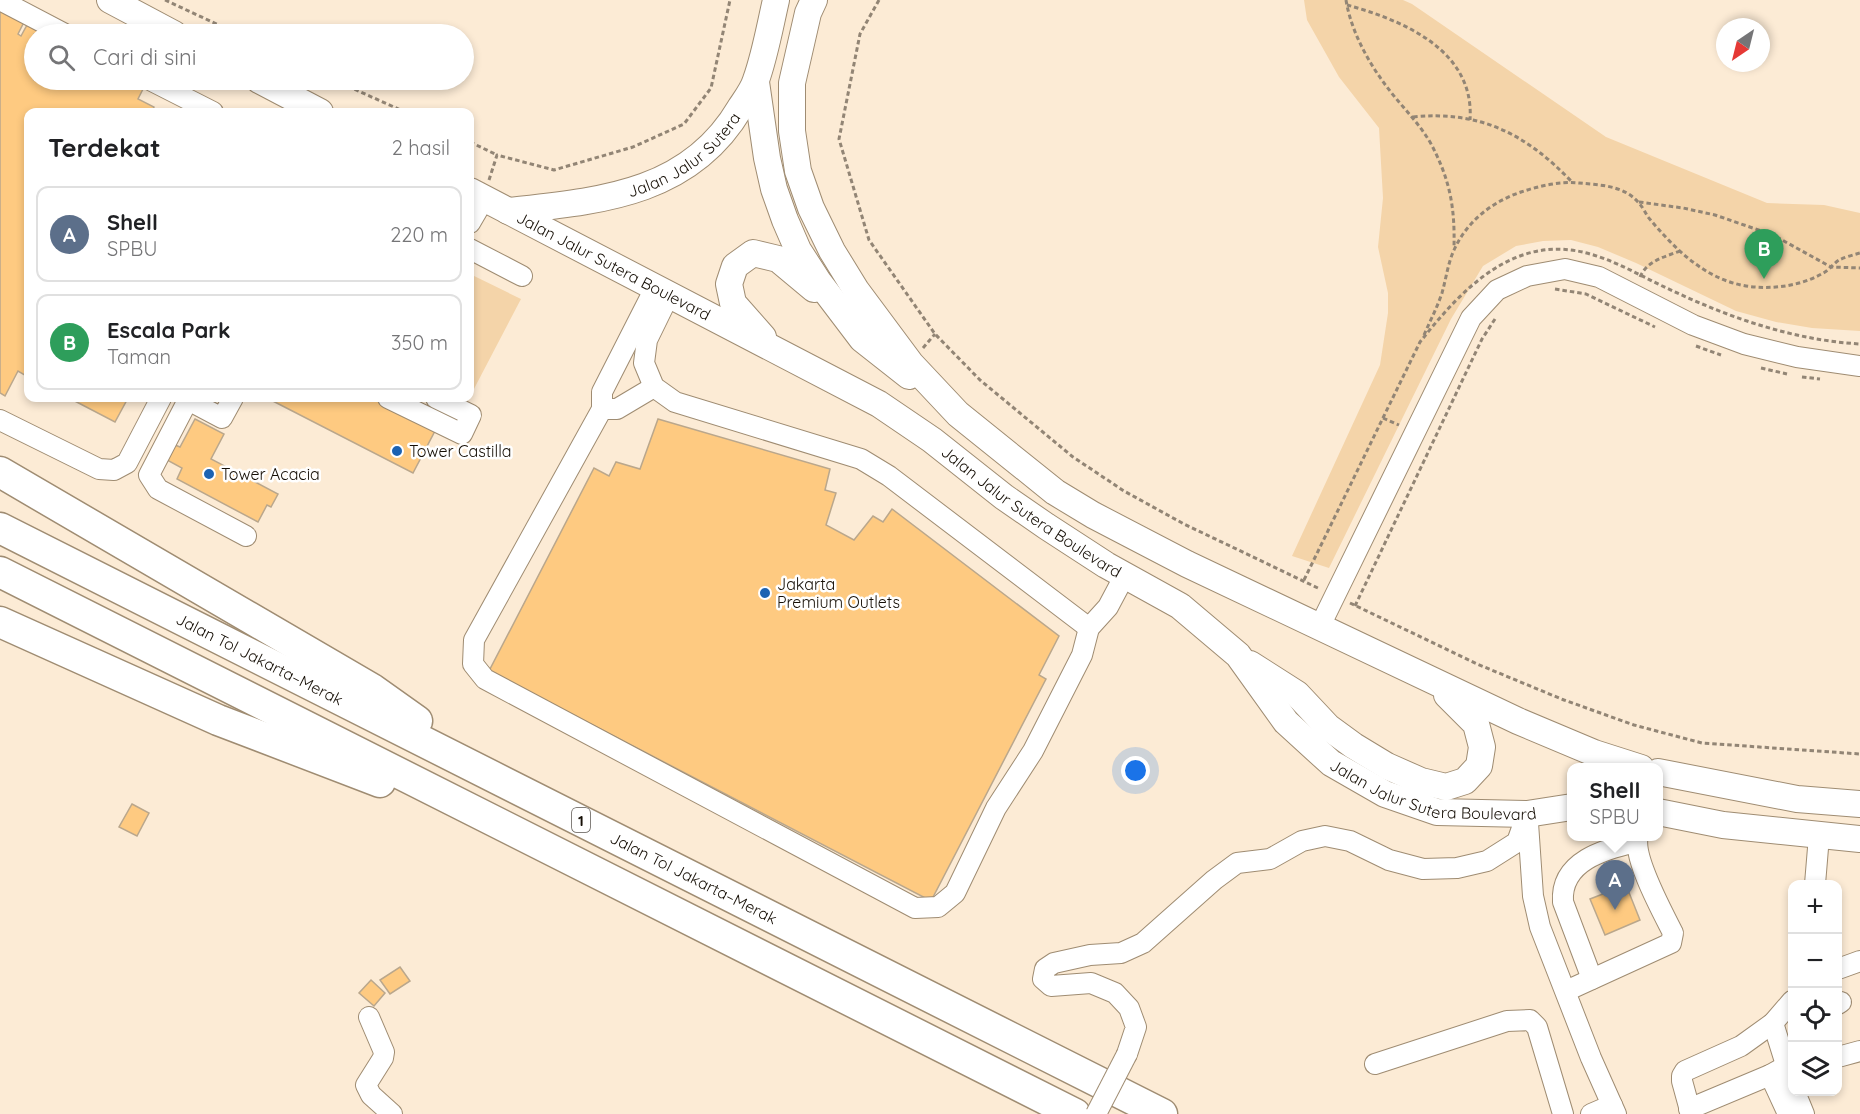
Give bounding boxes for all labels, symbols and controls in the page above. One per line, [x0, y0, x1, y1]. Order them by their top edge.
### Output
north arrow [1716, 18, 1770, 72]
search box [24, 24, 474, 90]
icon: search [45, 41, 78, 74]
text: Cari di sini [93, 43, 196, 71]
street label: Jalan Jalur Sutera [625, 109, 745, 201]
text: Terdekat [48, 131, 161, 164]
text: 2 hasil [392, 135, 450, 160]
street label: Jalan Jalur Sutera Boulevard [513, 207, 714, 325]
text: Shell [107, 208, 158, 236]
text: A [63, 222, 76, 247]
text: 220 m [390, 222, 448, 247]
pin: B [1744, 230, 1784, 279]
text: SPBU [107, 236, 157, 261]
text: Escala Park [107, 316, 230, 344]
text: B [63, 330, 76, 355]
text: 350 m [391, 330, 448, 355]
text: Taman [107, 344, 171, 369]
place label: Tower Castilla [409, 441, 512, 461]
street label: Jalan Jalur Sutera Boulevard [937, 441, 1125, 582]
marker: Tower Castilla [390, 444, 404, 458]
place label: Tower Acacia [221, 464, 320, 484]
marker: Tower Acacia [202, 467, 216, 481]
place label: Jakarta Premium Outlets [777, 574, 900, 612]
marker: Jakarta Premium Outlets [758, 586, 772, 600]
street label: Jalan Tol Jakarta–Merak [173, 609, 347, 709]
street label: Jalan Jalur Sutera Boulevard [1327, 755, 1538, 824]
your location [1121, 756, 1150, 785]
popup [1567, 763, 1663, 841]
text: Shell [1590, 776, 1640, 804]
text: SPBU [1590, 804, 1640, 829]
road number: 1 [572, 808, 590, 832]
street label: Jalan Tol Jakarta–Merak [607, 827, 781, 928]
pin: A [1596, 860, 1634, 910]
map controls [1788, 880, 1842, 1096]
button: + [1788, 880, 1842, 934]
button: − [1788, 934, 1842, 988]
button: locate [1788, 988, 1842, 1042]
button: layers [1788, 1042, 1842, 1096]

